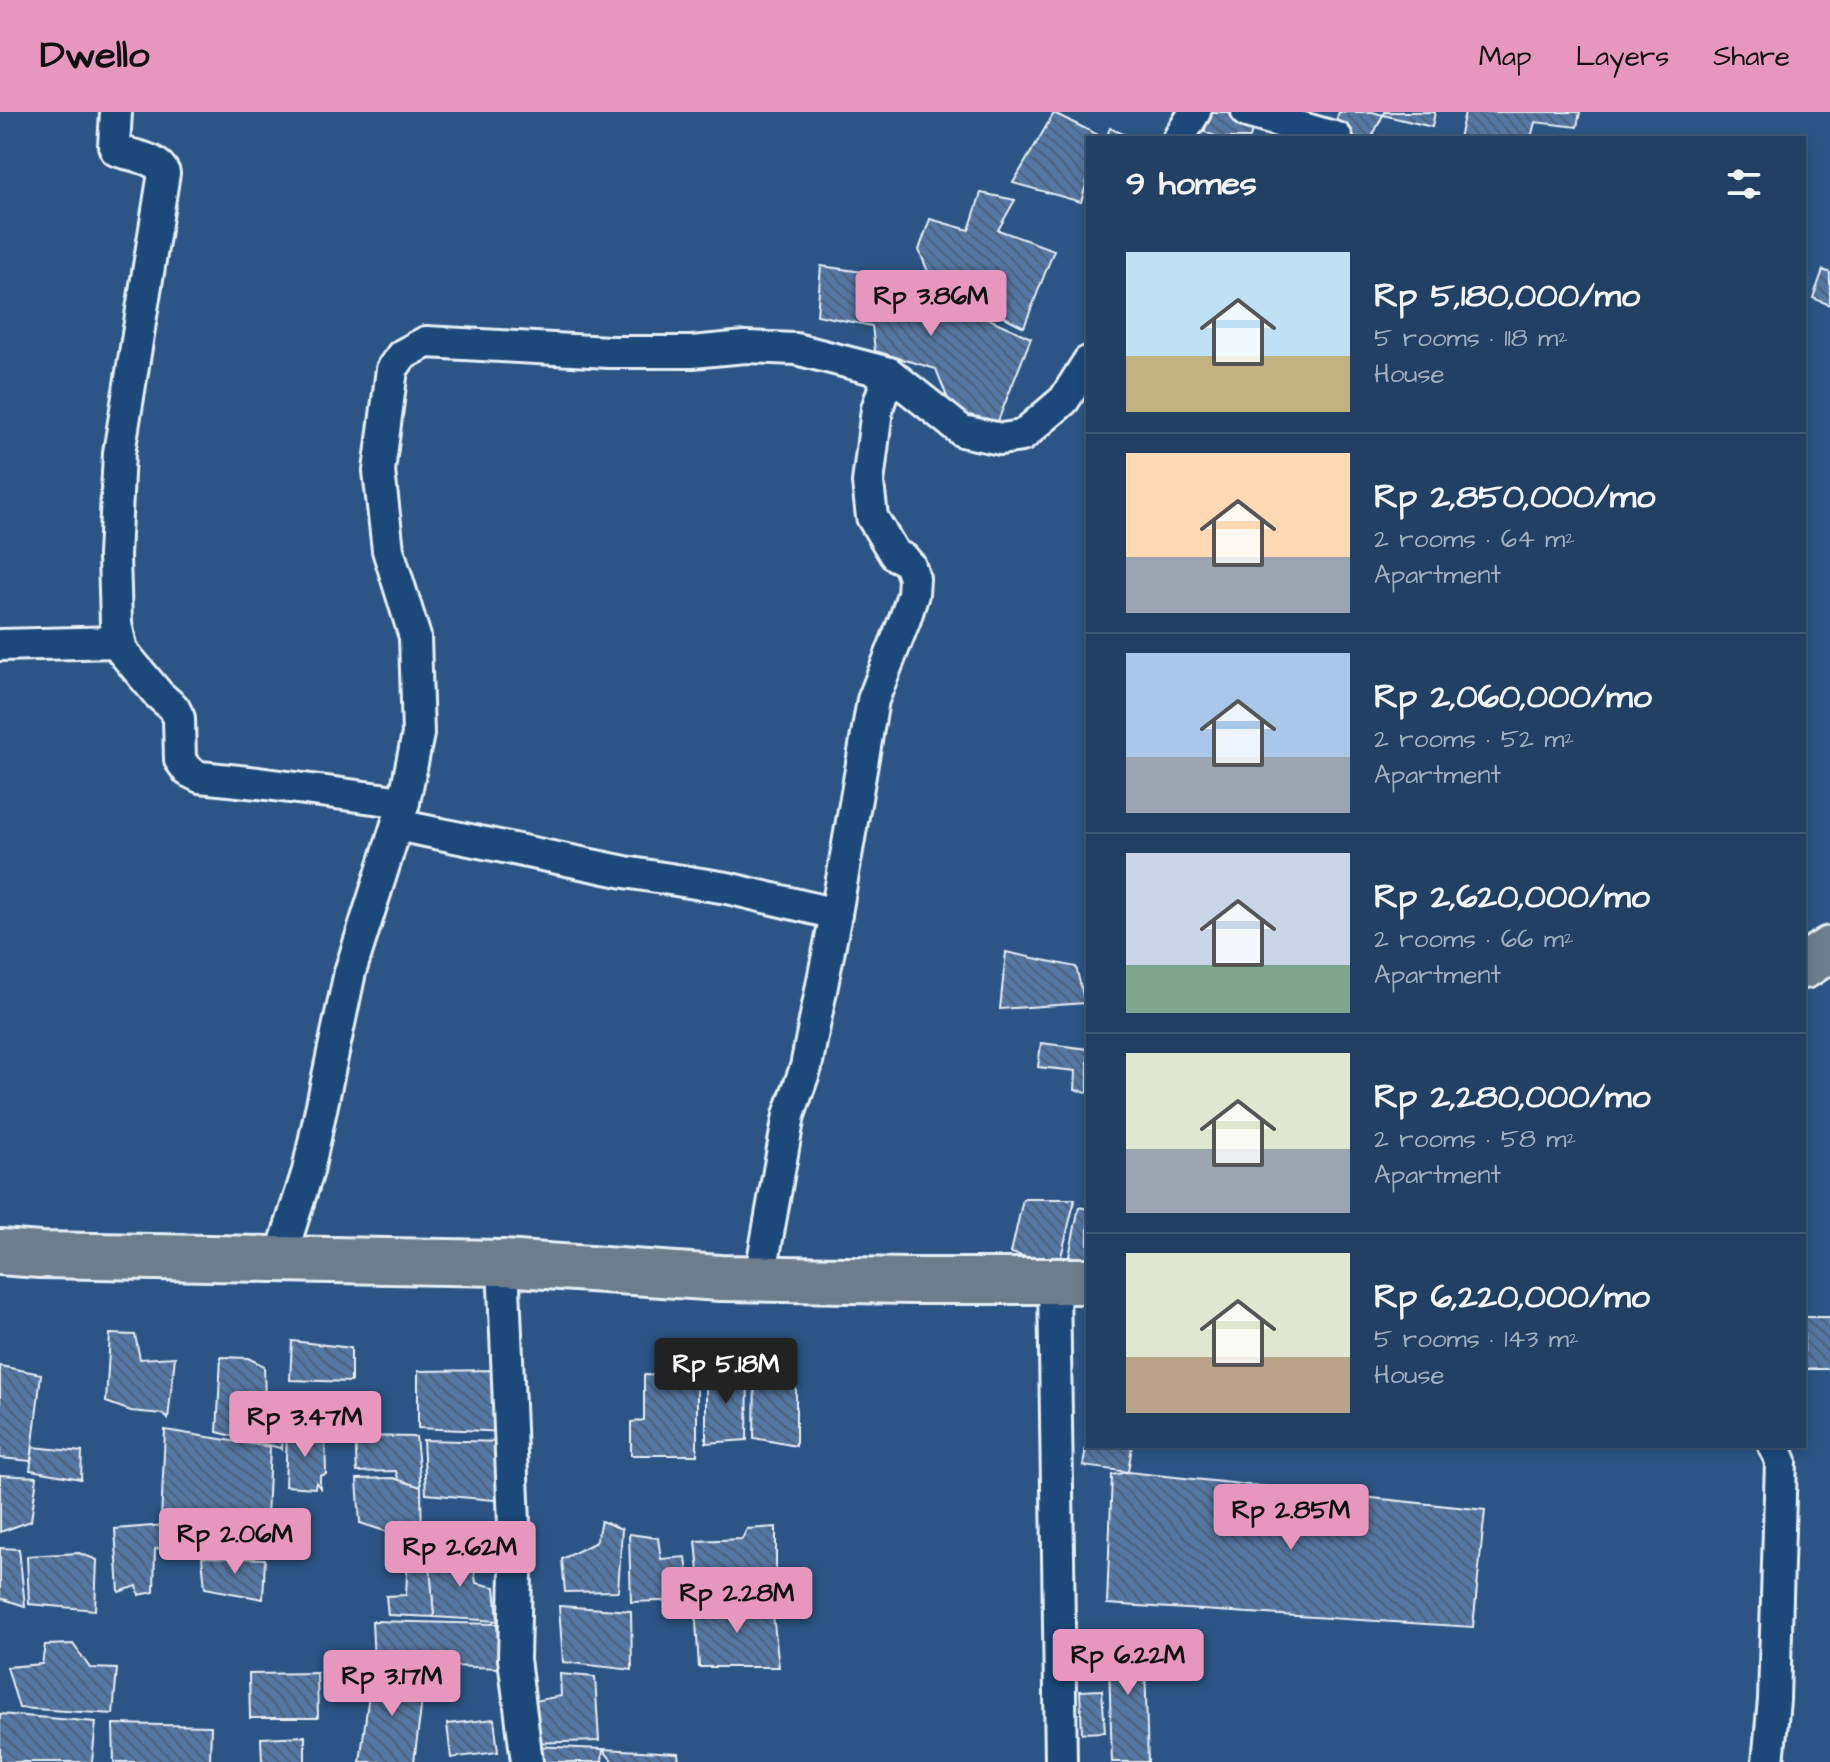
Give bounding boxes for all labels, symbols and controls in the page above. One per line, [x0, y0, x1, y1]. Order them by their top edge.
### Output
text: Dwello [40, 30, 149, 82]
text: Map [1479, 37, 1532, 76]
text: Layers [1576, 37, 1669, 76]
text: Share [1713, 37, 1790, 76]
text: 9 homes [1126, 160, 1257, 208]
icon: filters [1722, 162, 1766, 206]
pin: Rp 3.86M [848, 270, 1014, 338]
text: Rp 5,180,000/mo [1374, 272, 1640, 320]
text: Rp 3.86M [874, 278, 988, 314]
icon: home [1190, 284, 1286, 380]
text: 5 rooms · 118 m² [1374, 320, 1568, 356]
text: House [1374, 356, 1445, 392]
text: Rp 2,850,000/mo [1374, 473, 1655, 521]
icon: home [1190, 485, 1286, 581]
text: 2 rooms · 64 m² [1374, 521, 1575, 557]
text: Apartment [1374, 557, 1501, 593]
text: Rp 2,060,000/mo [1374, 673, 1652, 721]
icon: home [1190, 685, 1286, 781]
text: 2 rooms · 52 m² [1374, 721, 1574, 757]
text: Apartment [1374, 757, 1501, 793]
text: Rp 2,620,000/mo [1374, 873, 1650, 921]
icon: home [1190, 885, 1286, 981]
text: 2 rooms · 66 m² [1374, 921, 1574, 957]
text: Apartment [1374, 957, 1501, 993]
text: Rp 2,280,000/mo [1374, 1073, 1651, 1121]
icon: home [1190, 1085, 1286, 1181]
text: 2 rooms · 58 m² [1374, 1121, 1576, 1157]
text: Apartment [1374, 1157, 1501, 1193]
text: Rp 6,220,000/mo [1374, 1273, 1650, 1321]
icon: home [1190, 1285, 1286, 1381]
text: 5 rooms · 143 m² [1374, 1321, 1579, 1357]
pin: Rp 5.18M [643, 1338, 809, 1406]
text: Rp 5.18M [672, 1346, 780, 1382]
text: House [1374, 1357, 1445, 1393]
pin: Rp 3.47M [222, 1391, 388, 1459]
text: Rp 3.47M [247, 1399, 363, 1435]
pin: Rp 2.85M [1208, 1484, 1374, 1552]
text: Rp 2.85M [1232, 1492, 1350, 1528]
pin: Rp 2.06M [152, 1508, 318, 1576]
text: Rp 2.06M [177, 1516, 293, 1552]
pin: Rp 2.62M [377, 1521, 543, 1589]
text: Rp 2.62M [403, 1529, 517, 1565]
pin: Rp 2.28M [654, 1567, 820, 1635]
text: Rp 2.28M [679, 1575, 795, 1611]
pin: Rp 6.22M [1045, 1629, 1211, 1697]
text: Rp 6.22M [1071, 1637, 1185, 1673]
pin: Rp 3.17M [309, 1650, 475, 1718]
text: Rp 3.17M [341, 1658, 443, 1694]

